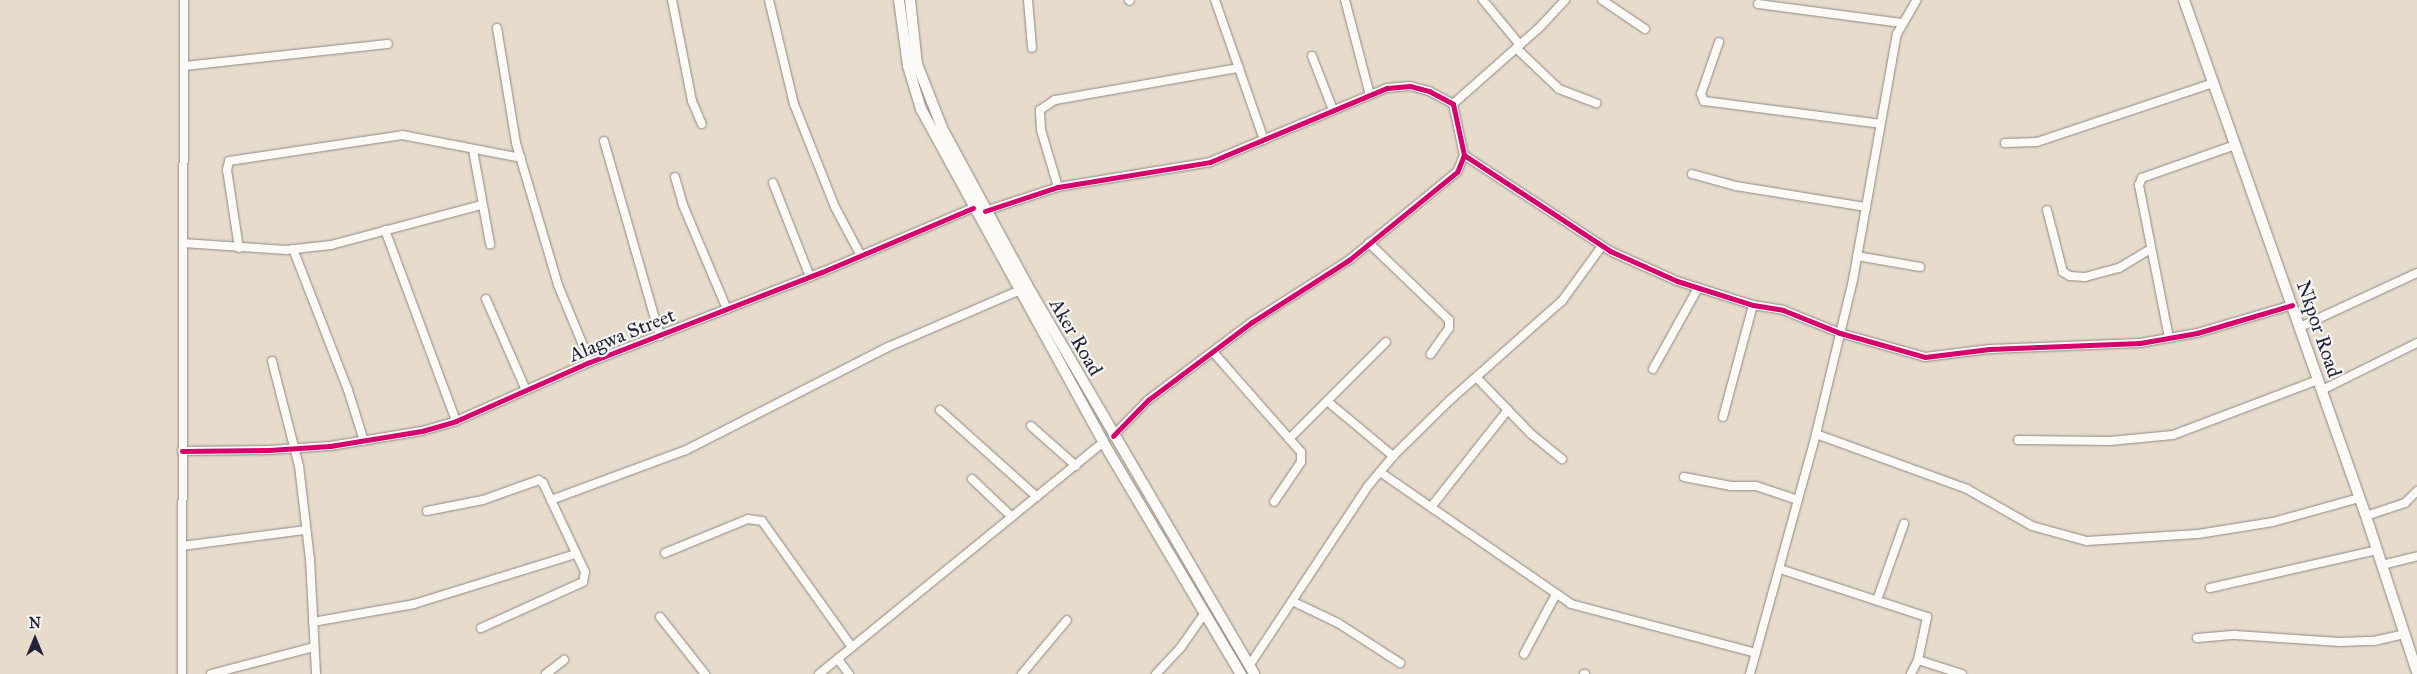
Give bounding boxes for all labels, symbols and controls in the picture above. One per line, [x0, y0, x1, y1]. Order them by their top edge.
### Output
street label: Nkpor Road [2291, 277, 2347, 381]
street label: Aker Road [1044, 294, 1108, 380]
street label: Alagwa Street [565, 303, 679, 367]
north arrow [10, 614, 60, 664]
text: N [29, 615, 41, 632]

